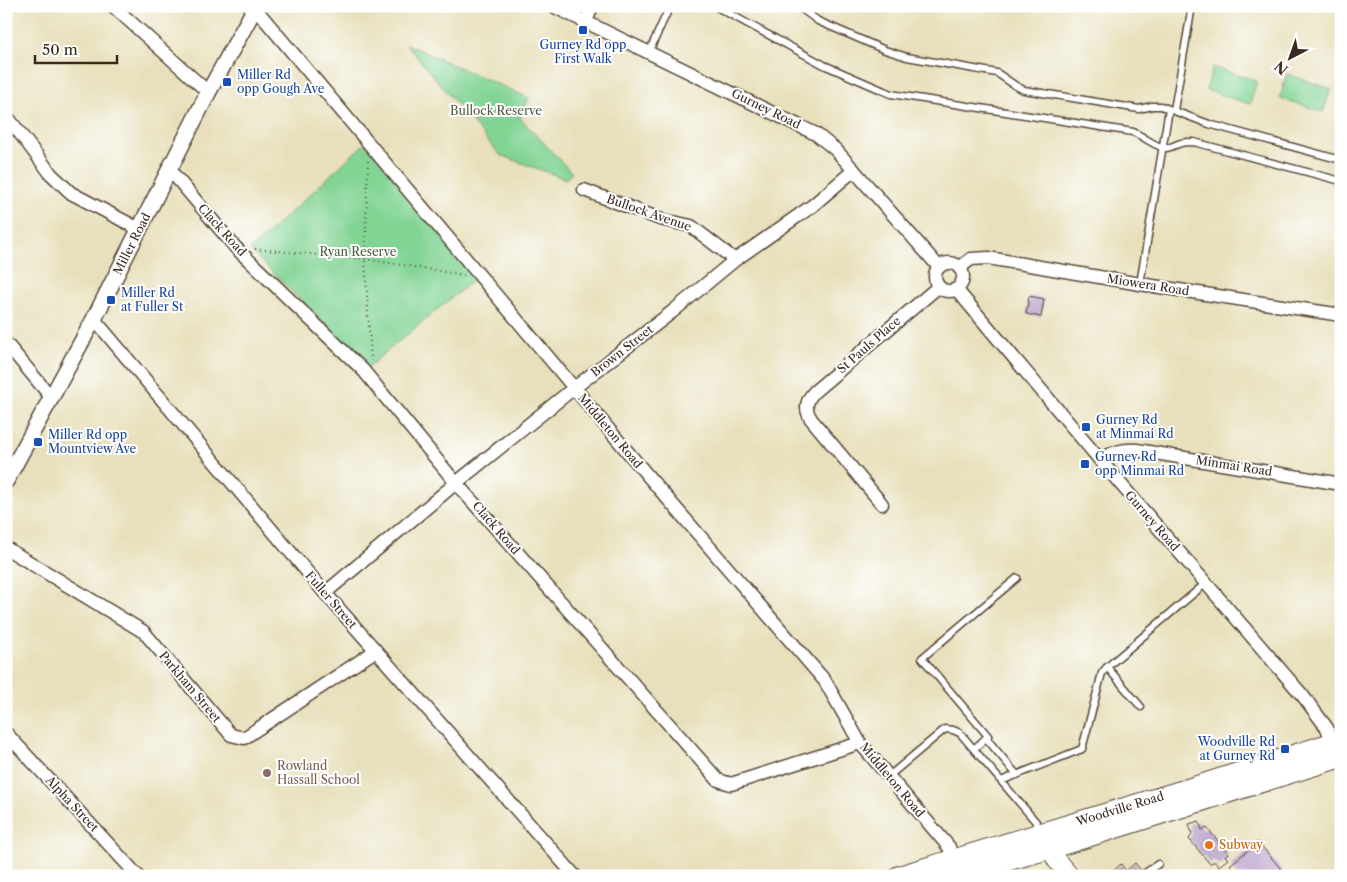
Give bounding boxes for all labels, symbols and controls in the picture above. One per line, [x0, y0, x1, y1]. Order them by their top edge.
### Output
marker: Gurney Rd opp First Walk [577, 24, 589, 36]
scale bar [35, 32, 118, 64]
north arrow [1264, 32, 1314, 82]
place label: Gurney Rd opp First Walk [539, 37, 627, 66]
text: 50 m [42, 40, 78, 59]
text: N [1271, 57, 1292, 79]
place label: Miller Rd opp Gough Ave [237, 67, 325, 96]
marker: Miller Rd opp Gough Ave [221, 76, 233, 88]
street label: Gurney Road [729, 85, 804, 132]
park label: Bullock Reserve [450, 103, 542, 118]
street label: Bullock Avenue [605, 191, 694, 234]
street label: Clack Road [195, 200, 250, 259]
street label: Miller Road [110, 210, 154, 277]
park label: Ryan Reserve [319, 244, 397, 259]
street label: Miowera Road [1106, 271, 1191, 299]
place label: Miller Rd at Fuller St [121, 285, 184, 314]
marker: Miller Rd at Fuller St [105, 294, 117, 306]
street label: St Pauls Place [834, 313, 904, 376]
street label: Brown Street [588, 321, 656, 380]
street label: Middleton Road [575, 390, 646, 472]
place label: Gurney Rd at Minmai Rd [1096, 412, 1174, 441]
marker: Gurney Rd at Minmai Rd [1080, 421, 1092, 433]
place label: Miller Rd opp Mountview Ave [48, 427, 137, 456]
marker: Miller Rd opp Mountview Ave [32, 436, 44, 448]
place label: Gurney Rd opp Minmai Rd [1095, 449, 1185, 478]
street label: Minmai Road [1195, 452, 1274, 479]
marker: Gurney Rd opp Minmai Rd [1079, 458, 1091, 470]
street label: Gurney Road [1122, 487, 1183, 555]
street label: Clack Road [469, 498, 524, 558]
street label: Fuller Street [302, 568, 361, 632]
street label: Parkham Street [156, 648, 225, 726]
place label: Woodville Rd at Gurney Rd [1197, 734, 1276, 763]
street label: Middleton Road [857, 739, 928, 821]
marker: Woodville Rd at Gurney Rd [1279, 743, 1291, 755]
place label: Rowland Hassall School [277, 758, 360, 787]
marker: Rowland Hassall School [261, 767, 273, 779]
street label: Alpha Street [42, 772, 102, 835]
street label: Woodville Road [1073, 788, 1166, 829]
place label: Subway [1219, 837, 1263, 852]
marker: Subway [1203, 839, 1215, 851]

